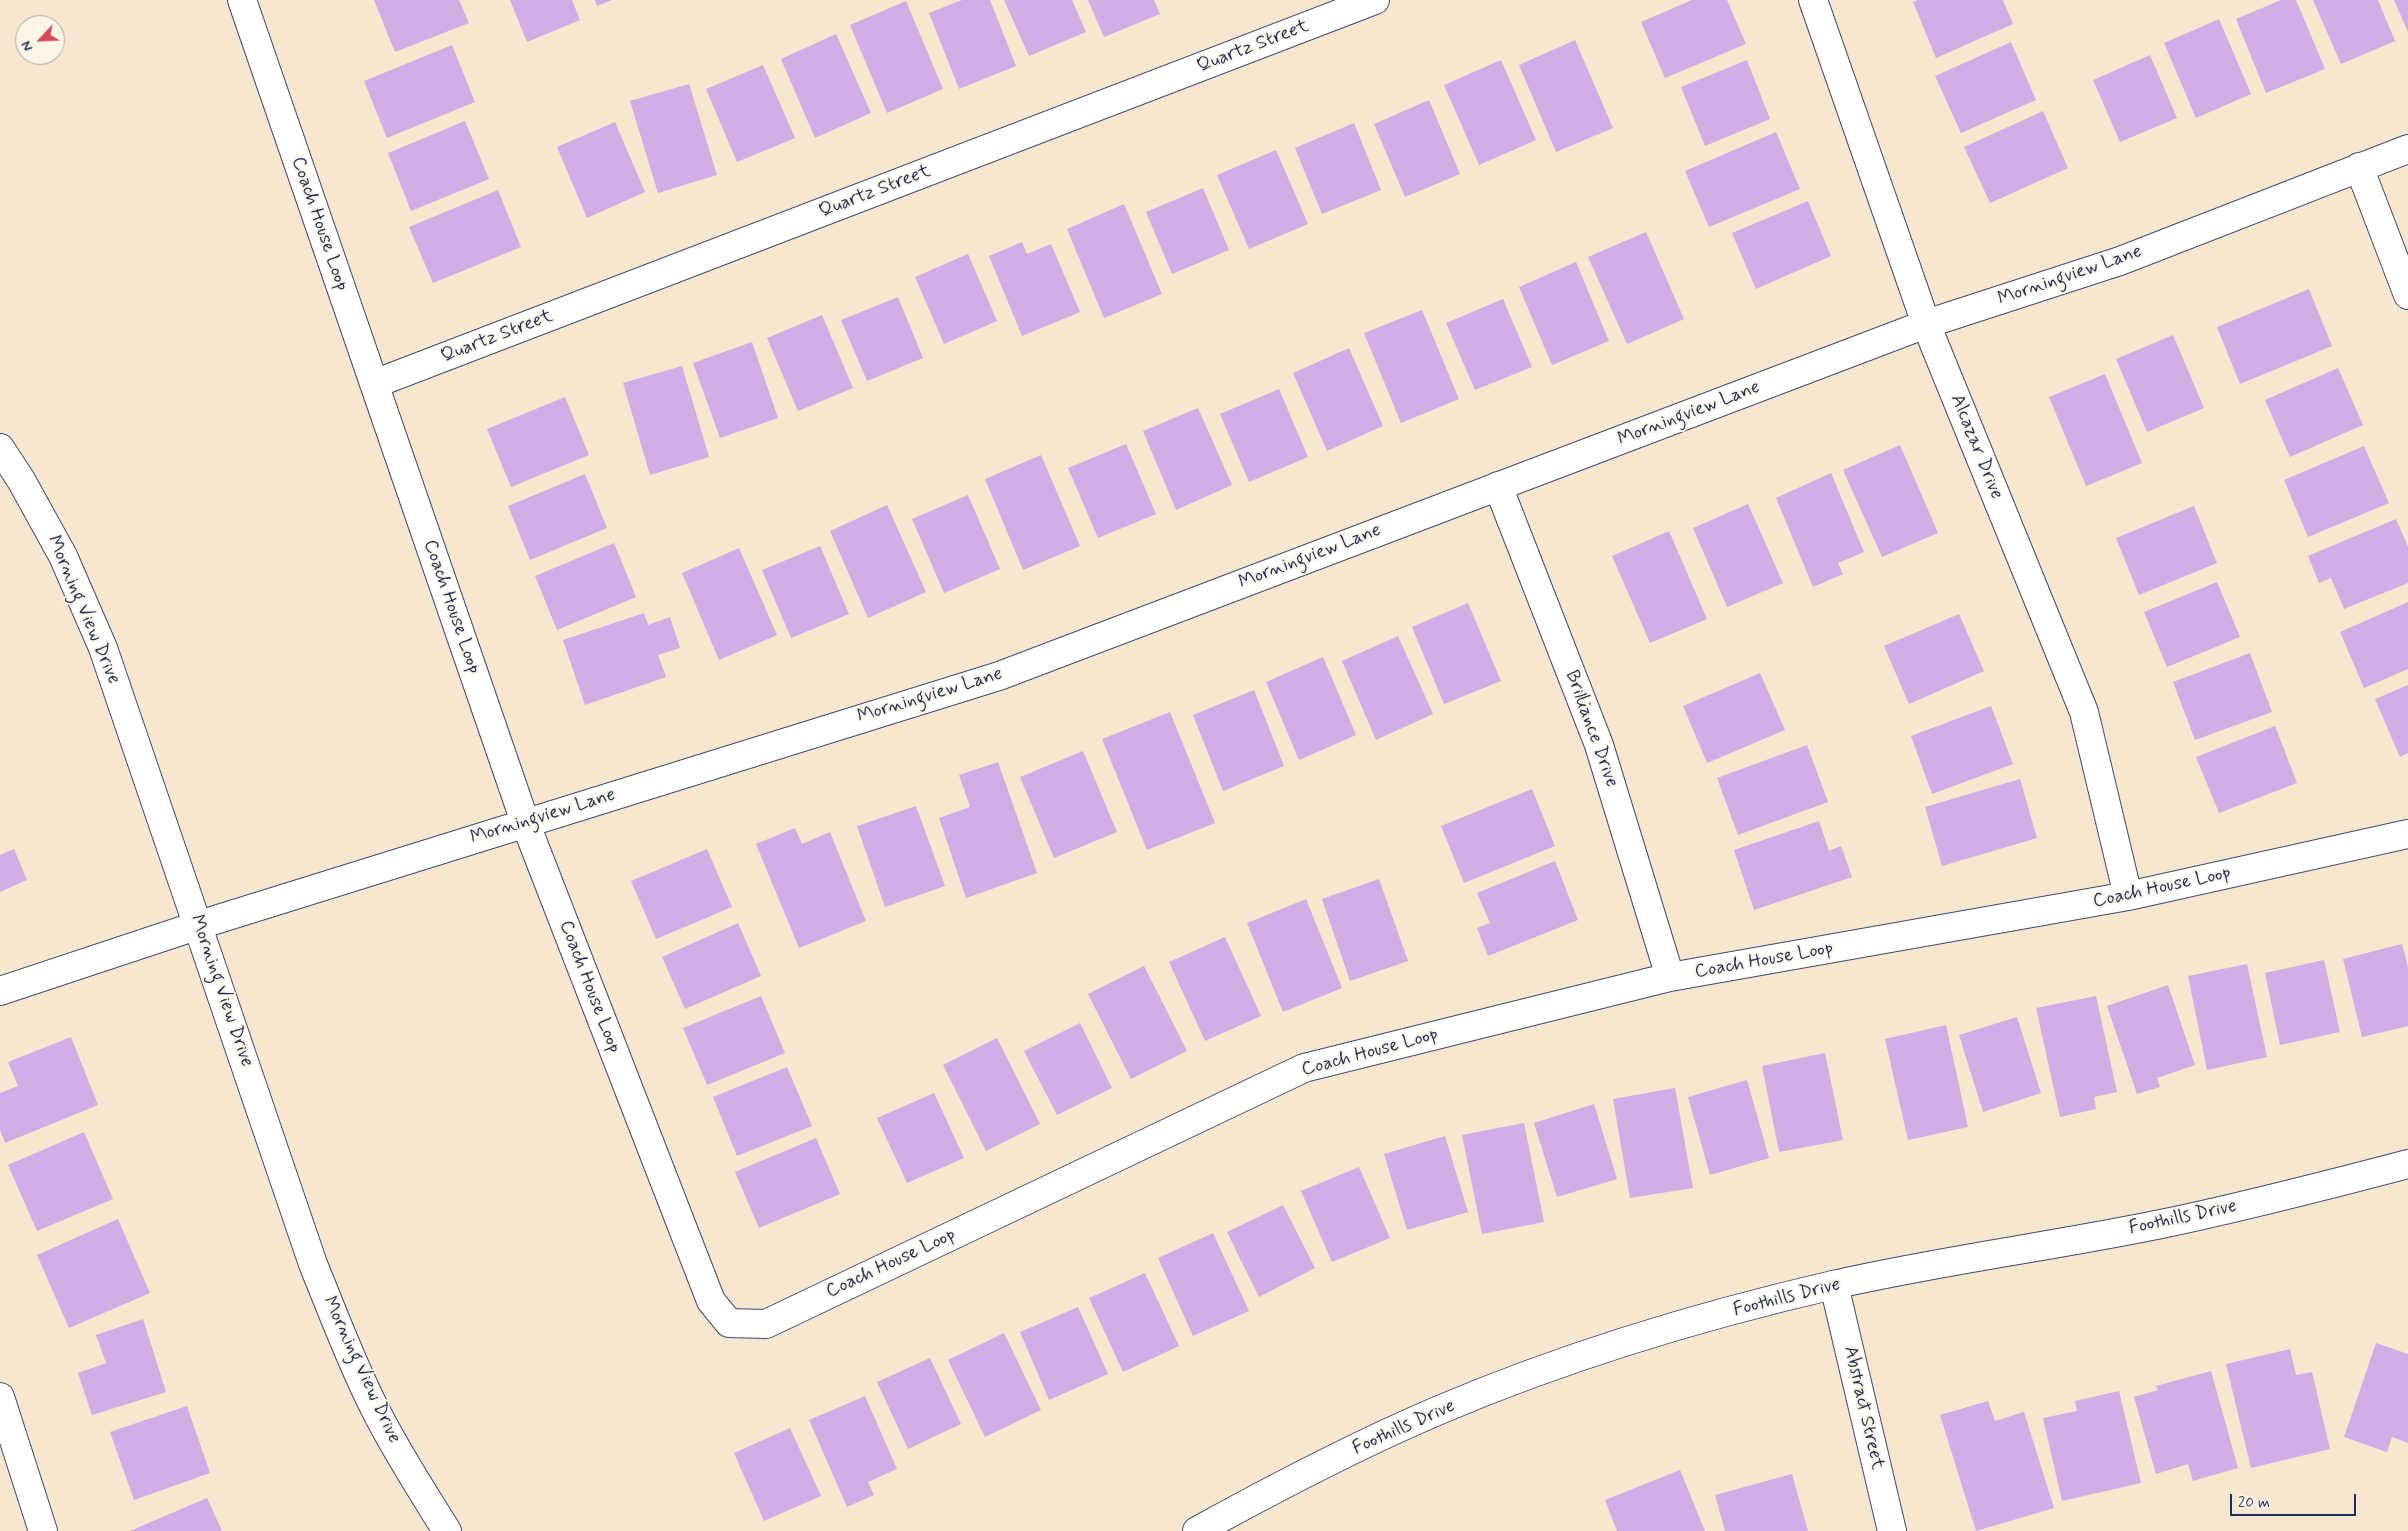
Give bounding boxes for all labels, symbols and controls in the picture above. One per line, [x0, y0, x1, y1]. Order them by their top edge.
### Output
north arrow [15, 15, 65, 65]
street label: Quartz Street [1194, 15, 1312, 79]
text: N [17, 38, 37, 54]
street label: Coach House Loop [285, 154, 353, 294]
street label: Quartz Street [816, 160, 934, 224]
street label: Morningview Lane [1995, 241, 2145, 311]
street label: Quartz Street [438, 305, 556, 369]
street label: Morningview Lane [1615, 376, 1763, 452]
street label: Alcazar Drive [1945, 391, 2007, 503]
street label: Morningview Lane [1236, 519, 1384, 595]
street label: Morning View Drive [41, 532, 125, 688]
street label: Coach House Loop [417, 537, 485, 677]
street label: Morningview Lane [855, 663, 1005, 729]
street label: Brilliance Drive [1559, 667, 1623, 791]
street label: Morningview Lane [468, 784, 618, 850]
street label: Coach House Loop [2091, 862, 2233, 914]
street label: Morning View Drive [184, 912, 258, 1070]
street label: Coach House Loop [553, 918, 625, 1056]
street label: Coach House Loop [1693, 938, 1835, 984]
street label: Coach House Loop [1299, 1024, 1441, 1082]
street label: Foothills Drive [2127, 1195, 2239, 1241]
street label: Coach House Loop [823, 1224, 959, 1304]
street label: Foothills Drive [1731, 1274, 1843, 1322]
street label: Morning View Drive [317, 1293, 405, 1447]
street label: Abstract Street [1838, 1344, 1888, 1472]
street label: Foothills Drive [1349, 1395, 1459, 1461]
scale bar [2233, 1484, 2359, 1516]
text: 20 m [2238, 1493, 2270, 1513]

